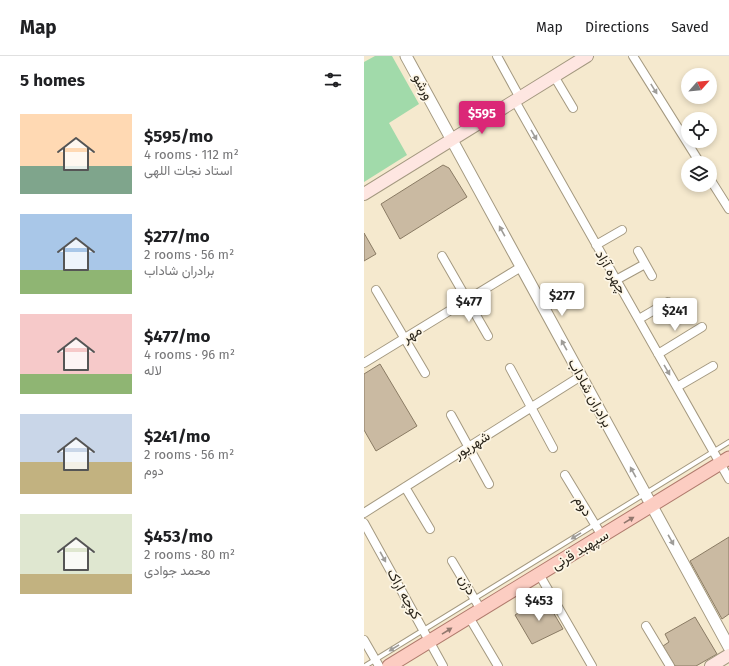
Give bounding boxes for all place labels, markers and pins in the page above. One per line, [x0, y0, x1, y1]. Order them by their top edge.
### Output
pin: $595 [458, 101, 506, 135]
pin: $277 [538, 283, 586, 317]
pin: $477 [445, 289, 493, 323]
pin: $241 [651, 298, 699, 332]
pin: $453 [515, 588, 563, 622]

